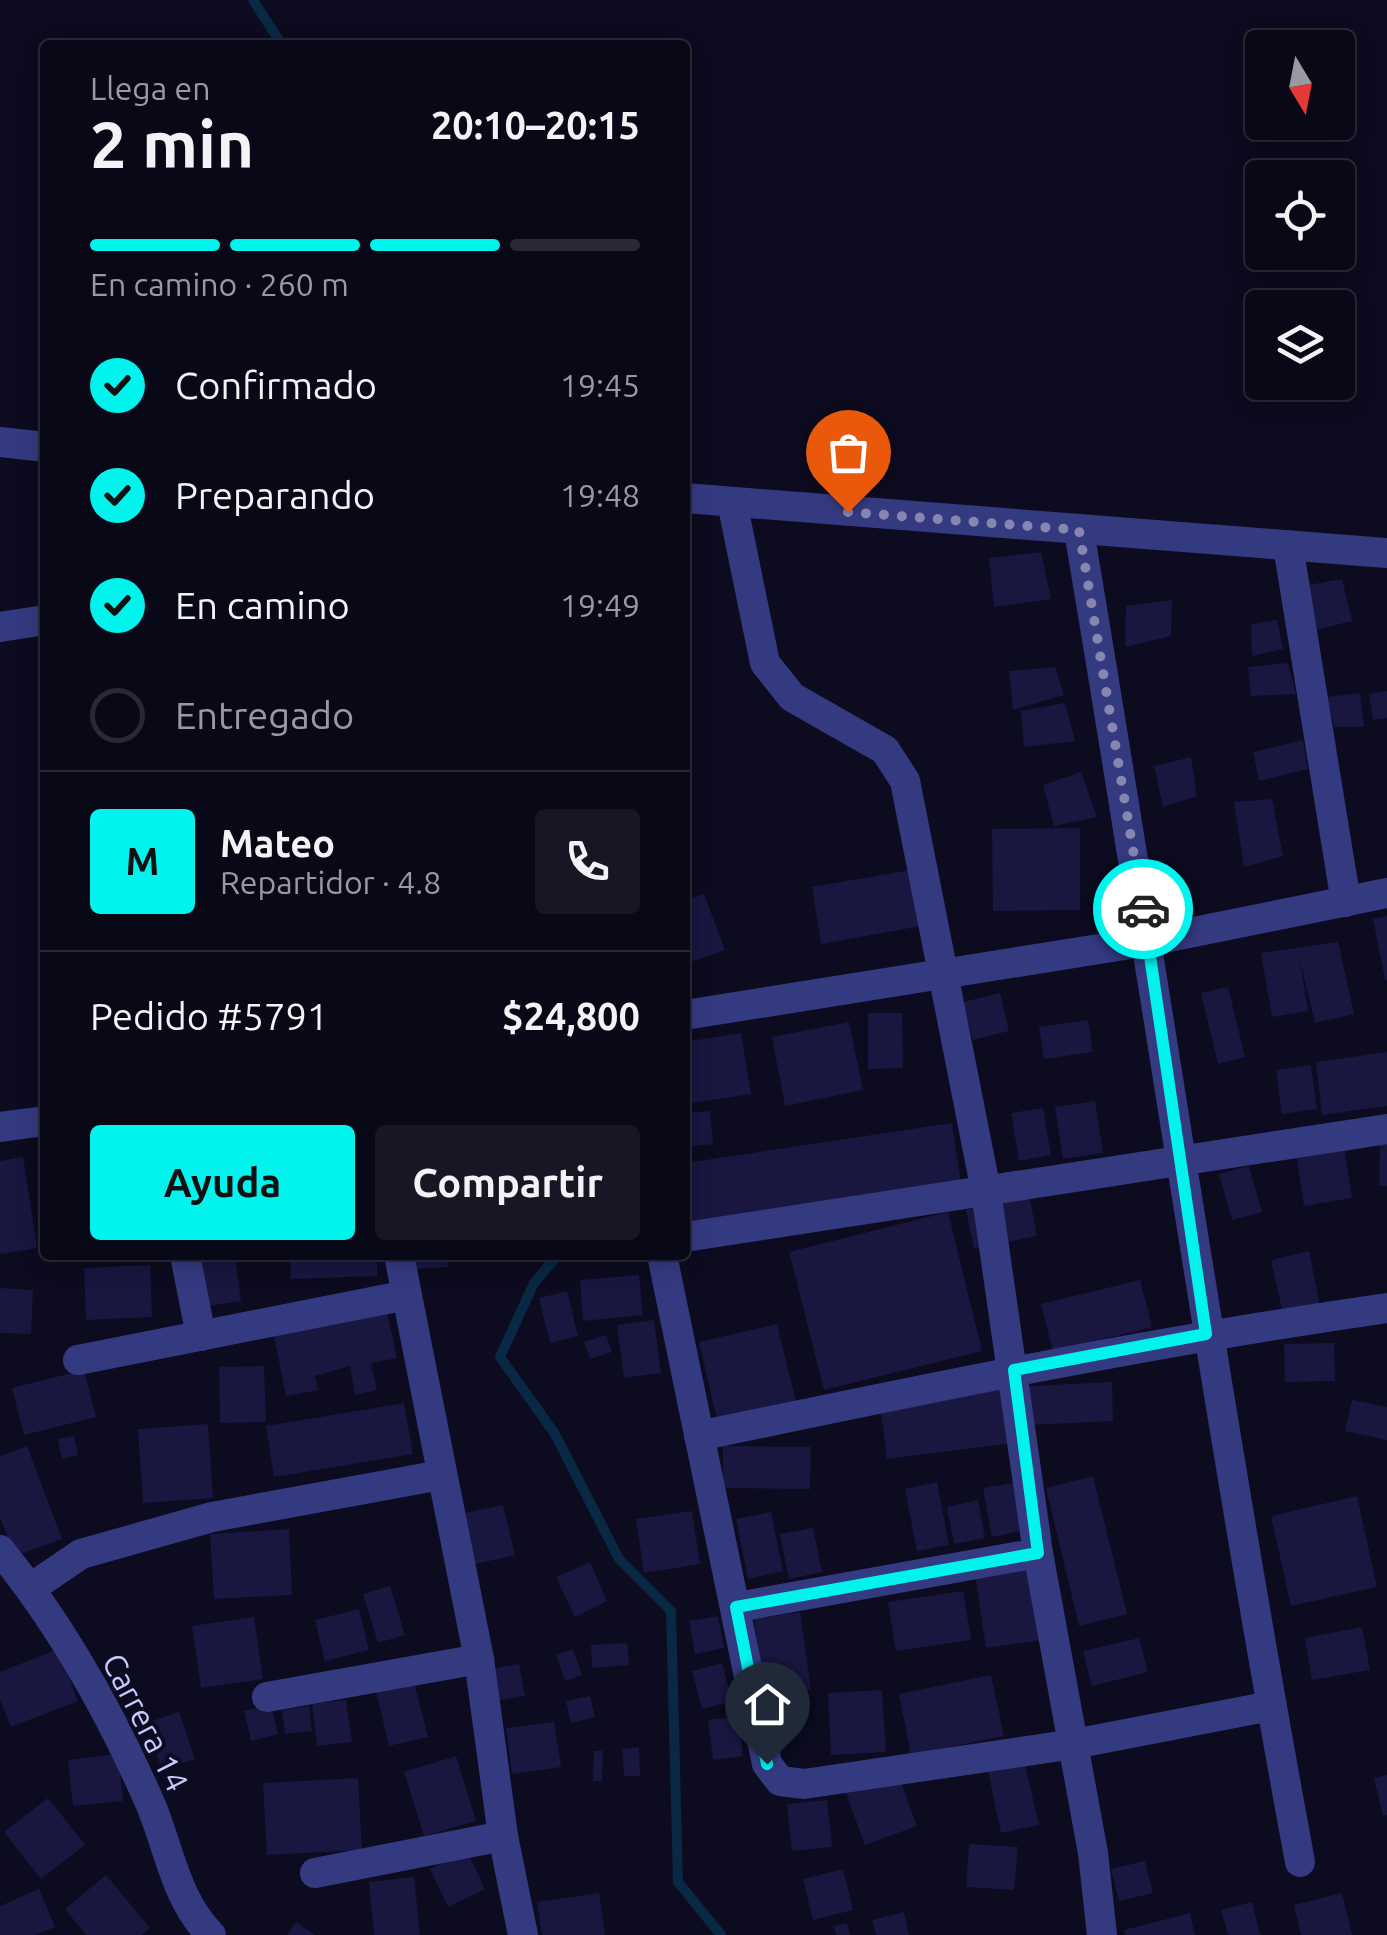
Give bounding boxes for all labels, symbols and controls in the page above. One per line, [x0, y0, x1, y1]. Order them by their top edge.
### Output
north arrow [1245, 30, 1355, 140]
map controls [1245, 30, 1355, 400]
text: Llega en [90, 70, 210, 106]
text: 20:10–20:15 [431, 104, 640, 146]
text: 2 min [90, 107, 254, 180]
button: locate [1245, 160, 1355, 270]
text: En camino · 260 m [90, 266, 349, 302]
button: layers [1245, 290, 1355, 400]
icon: check [90, 358, 145, 413]
text: Confirmado [175, 364, 377, 406]
text: 19:45 [560, 367, 640, 403]
pin [806, 410, 891, 513]
icon: bag [821, 425, 876, 480]
icon: check [90, 468, 145, 523]
text: Preparando [175, 474, 375, 516]
text: 19:48 [560, 477, 640, 513]
icon: check [90, 578, 145, 633]
text: En camino [175, 584, 350, 626]
text: 19:49 [560, 587, 640, 623]
text: Entregado [175, 694, 354, 736]
button: phone [535, 809, 640, 914]
text: Mateo [220, 822, 335, 864]
text: M [126, 840, 159, 882]
courier [1093, 859, 1193, 959]
text: Repartidor · 4.8 [220, 864, 441, 900]
icon: car [1116, 882, 1171, 937]
text: Pedido #5791 [90, 995, 328, 1037]
text: $24,800 [502, 995, 640, 1037]
button: Ayuda [90, 1125, 355, 1240]
button: Compartir [375, 1125, 640, 1240]
street label: Carrera 14 [96, 1647, 196, 1797]
pin [725, 1662, 810, 1765]
icon: home [740, 1677, 795, 1732]

